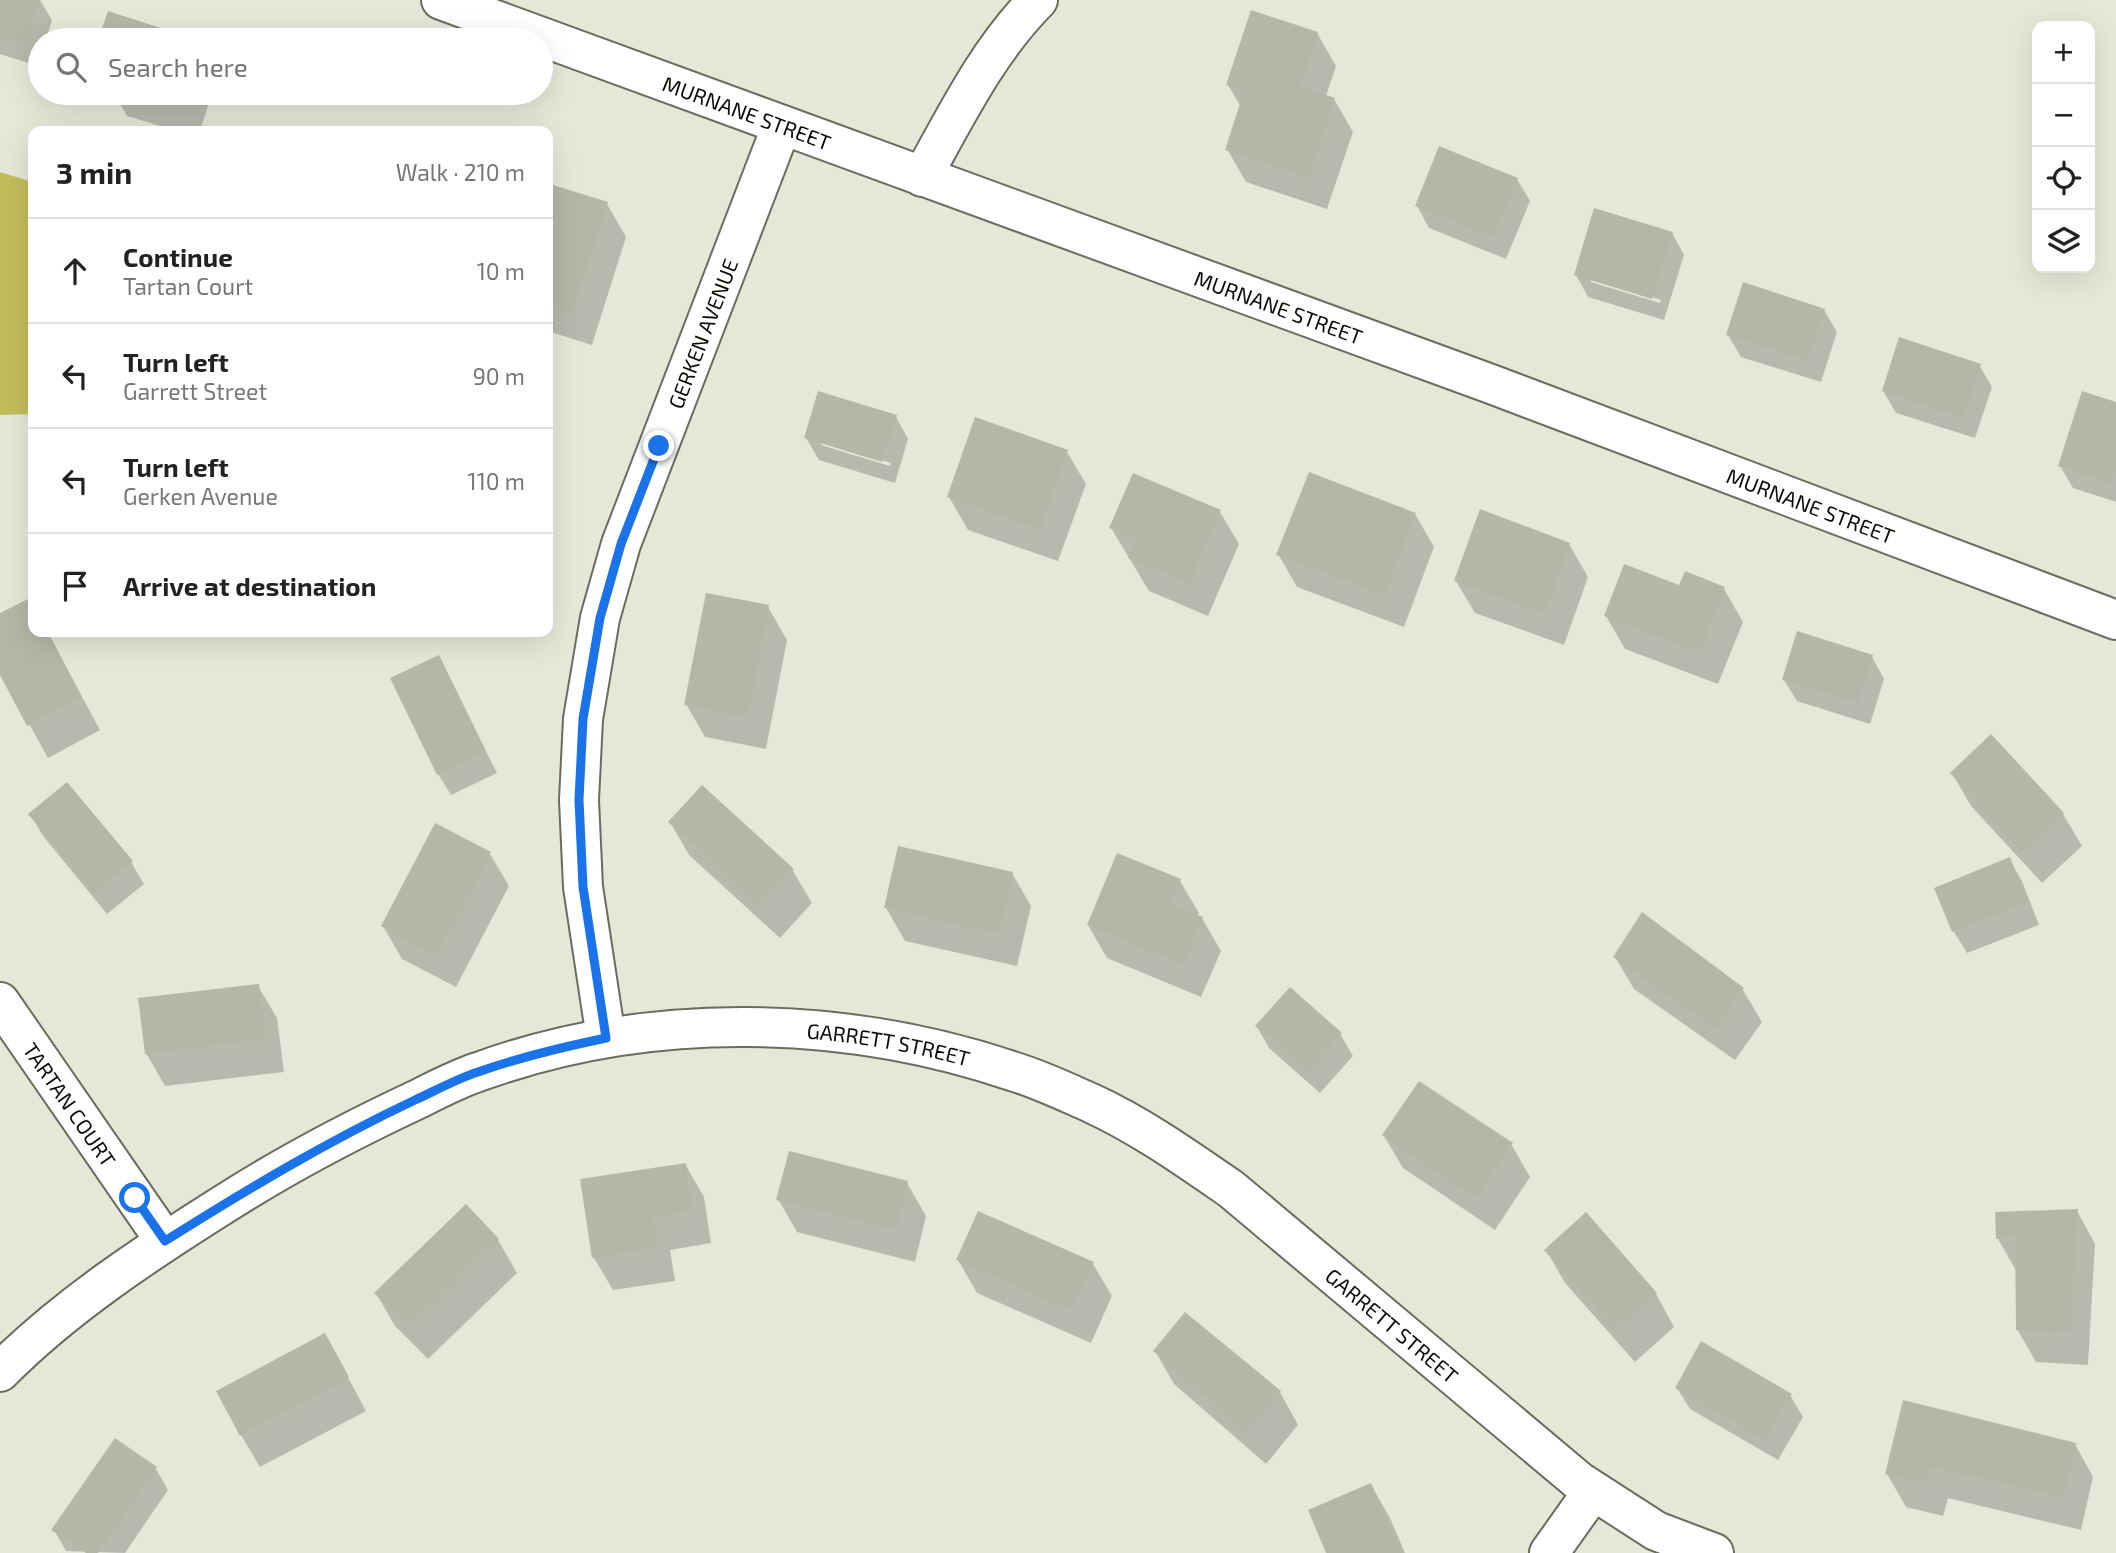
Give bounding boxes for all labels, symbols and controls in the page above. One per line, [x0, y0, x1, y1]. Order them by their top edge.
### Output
map controls [2032, 21, 2095, 273]
button: + [2032, 21, 2095, 84]
search box [28, 28, 553, 105]
icon: search [52, 48, 90, 86]
text: Search here [108, 51, 248, 82]
street label: MURNANE STREET [660, 70, 835, 154]
button: − [2032, 84, 2095, 147]
button: locate [2032, 147, 2095, 210]
text: 3 min [56, 154, 132, 190]
text: Walk · 210 m [396, 158, 525, 186]
button: layers [2032, 210, 2095, 273]
text: Continue [123, 241, 233, 272]
icon: ahead [56, 252, 94, 290]
street label: GERKEN AVENUE [662, 255, 742, 412]
text: 10 m [477, 257, 525, 285]
street label: MURNANE STREET [1191, 264, 1366, 349]
text: Tartan Court [123, 272, 253, 300]
text: Turn left [123, 346, 229, 377]
icon: left [56, 357, 94, 395]
text: 90 m [473, 362, 525, 390]
text: Garrett Street [123, 377, 267, 405]
route end [643, 430, 674, 461]
text: Turn left [123, 451, 229, 482]
icon: left [56, 462, 94, 500]
street label: MURNANE STREET [1724, 462, 1898, 548]
text: 110 m [468, 467, 525, 495]
text: Gerken Avenue [123, 482, 278, 510]
icon: arrive [56, 567, 94, 605]
text: Arrive at destination [123, 570, 376, 601]
street label: GARRETT STREET [806, 1017, 973, 1070]
street label: TARTAN COURT [19, 1037, 122, 1171]
route start [119, 1182, 150, 1213]
street label: GARRETT STREET [1321, 1262, 1464, 1387]

